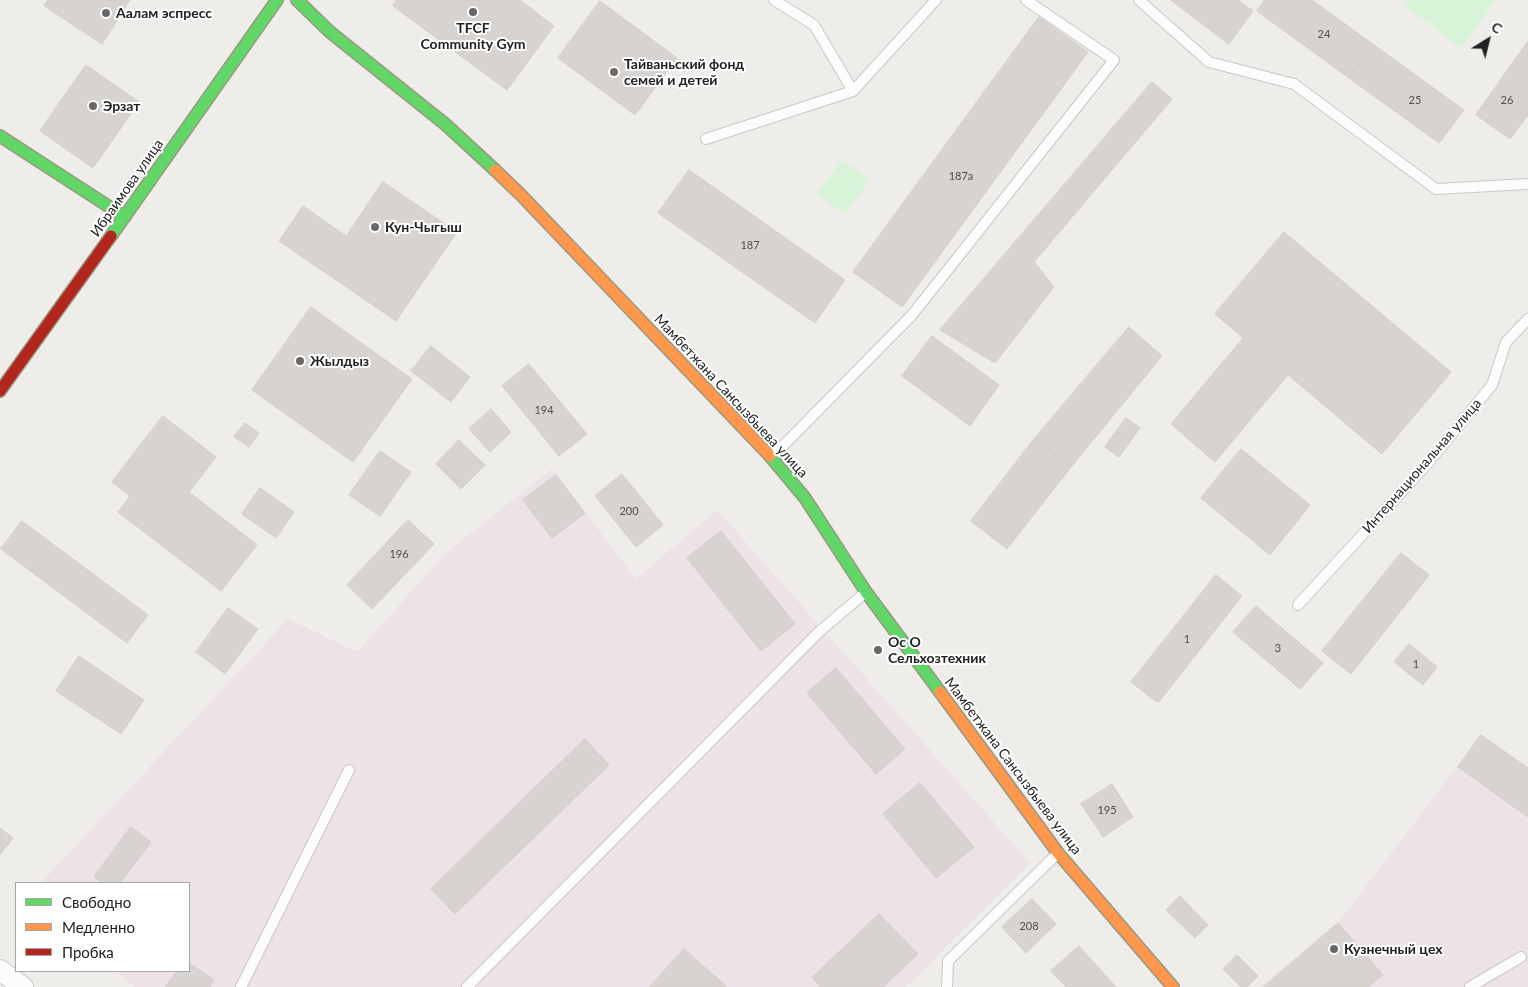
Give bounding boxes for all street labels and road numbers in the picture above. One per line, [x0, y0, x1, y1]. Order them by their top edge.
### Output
street label: Ибраимова улица [87, 136, 167, 240]
street label: Мамбетжана Сансызбыева улица [651, 311, 811, 481]
street label: Интернациональная улица [1359, 395, 1485, 537]
street label: Мамбетжана Сансызбыева улица [941, 674, 1085, 858]

